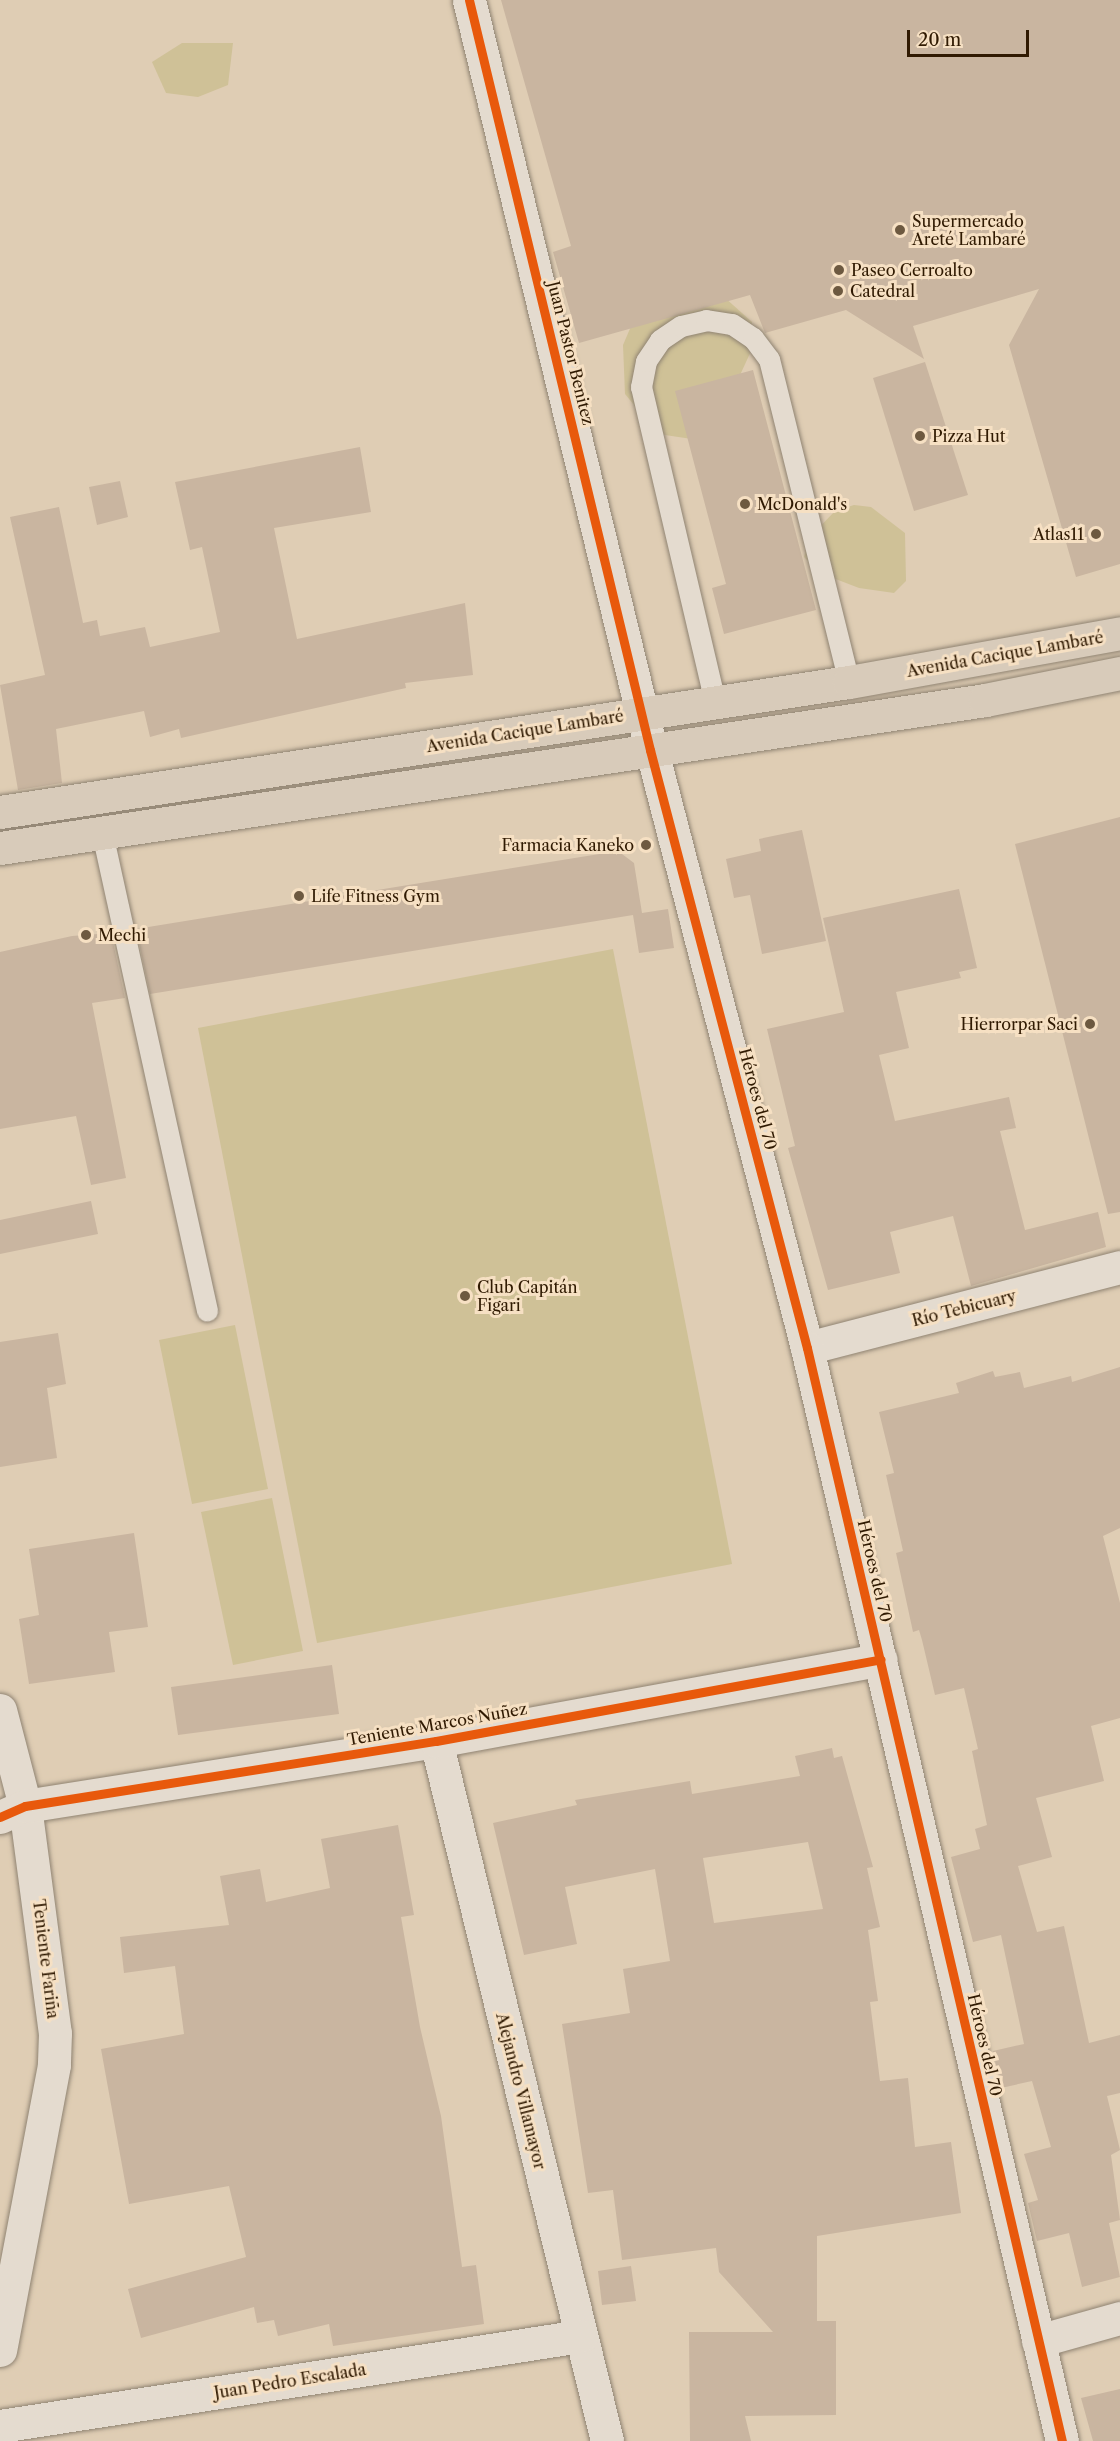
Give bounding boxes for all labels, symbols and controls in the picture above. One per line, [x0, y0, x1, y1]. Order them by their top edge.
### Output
scale bar [910, 18, 1032, 56]
text: 20 m [918, 29, 961, 51]
place label: Supermercado Areté Lambaré [912, 211, 1026, 249]
marker: Supermercado Areté Lambaré [893, 223, 907, 237]
place label: Paseo Cerroalto [851, 260, 973, 280]
marker: Paseo Cerroalto [832, 263, 846, 277]
street label: Juan Pastor Benitez [544, 279, 598, 427]
place label: Catedral [850, 281, 915, 301]
marker: Catedral [831, 284, 845, 298]
place label: Pizza Hut [932, 426, 1006, 446]
marker: Pizza Hut [913, 429, 927, 443]
place label: McDonald's [757, 494, 847, 514]
marker: McDonald's [738, 497, 752, 511]
place label: Atlas11 [1033, 524, 1084, 544]
marker: Atlas11 [1089, 527, 1103, 541]
street label: Avenida Cacique Lambaré [905, 627, 1105, 681]
street label: Avenida Cacique Lambaré [425, 706, 625, 756]
place label: Farmacia Kaneko [501, 835, 634, 855]
marker: Farmacia Kaneko [639, 838, 653, 852]
place label: Life Fitness Gym [311, 886, 440, 906]
marker: Life Fitness Gym [292, 889, 306, 903]
place label: Mechi [98, 925, 146, 945]
marker: Mechi [79, 928, 93, 942]
place label: Hierrorpar Saci [960, 1014, 1078, 1034]
marker: Hierrorpar Saci [1083, 1017, 1097, 1031]
street label: Héroes del 70 [735, 1046, 781, 1152]
place label: Club Capitán Figari [477, 1277, 577, 1315]
street label: Río Tebicuary [910, 1286, 1018, 1330]
marker: Club Capitán Figari [458, 1289, 472, 1303]
street label: Héroes del 70 [854, 1518, 896, 1624]
street label: Teniente Marcos Nuñez [346, 1699, 528, 1749]
street label: Teniente Fariña [29, 1898, 63, 2020]
street label: Héroes del 70 [964, 1992, 1006, 2098]
street label: Alejandro Villamayor [492, 2010, 550, 2172]
street label: Juan Pedro Escalada [213, 2359, 367, 2403]

